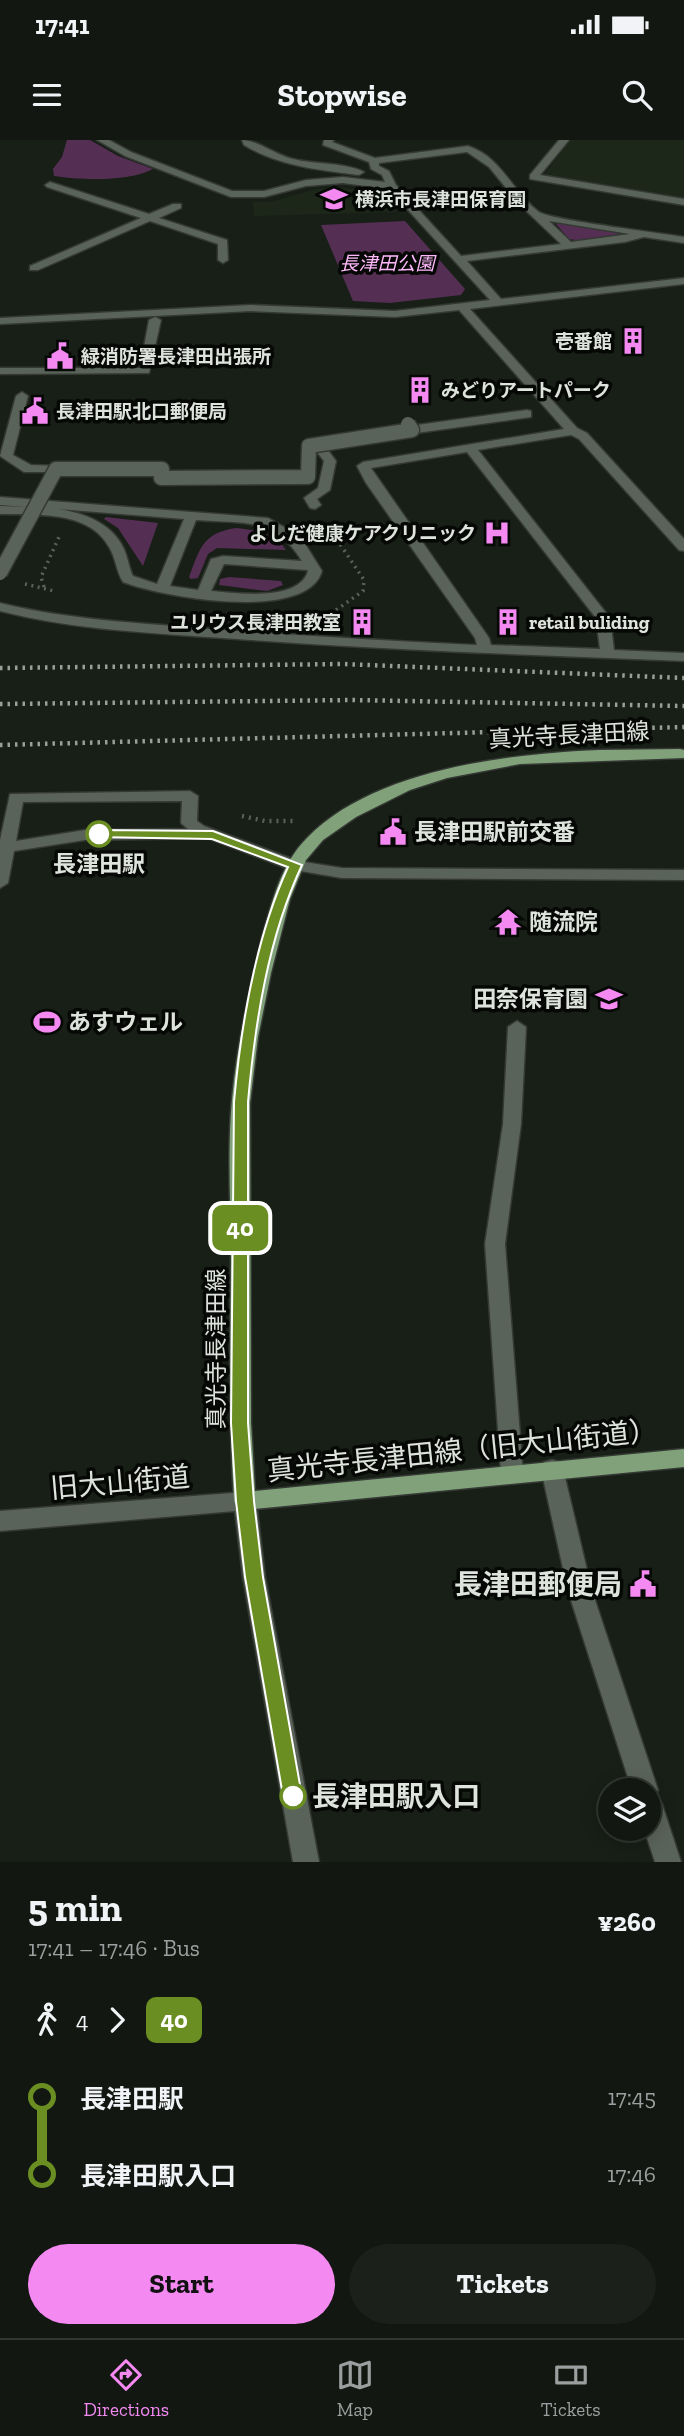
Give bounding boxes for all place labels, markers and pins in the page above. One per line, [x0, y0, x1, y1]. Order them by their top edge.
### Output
school or university icon: 横浜市長津田保育園 [319, 184, 349, 214]
place label: 横浜市長津田保育園 [355, 188, 526, 211]
building icon: 壱番館 [618, 326, 648, 356]
place label: 壱番館 [555, 330, 612, 353]
public building icon: 緑消防署長津田出張所 [45, 341, 75, 371]
place label: 緑消防署長津田出張所 [81, 345, 271, 368]
building icon: みどりアートパーク [405, 375, 435, 405]
place label: みどりアートパーク [441, 379, 611, 402]
public building icon: 長津田駅北口郵便局 [20, 396, 50, 426]
place label: 長津田駅北口郵便局 [56, 400, 227, 423]
hospital icon: よしだ健康ケアクリニック [482, 518, 512, 548]
place label: よしだ健康ケアクリニック [249, 522, 476, 545]
building icon: ユリウス長津田教室 [347, 607, 377, 637]
building icon: retail buliding [493, 607, 523, 637]
place label: ユリウス長津田教室 [170, 611, 341, 634]
place label: retail buliding [529, 611, 650, 634]
public building icon: 長津田駅前交番 [378, 817, 408, 847]
place label: 長津田駅前交番 [414, 818, 575, 846]
marker: 長津田駅 [86, 821, 112, 847]
place label: 長津田駅 [53, 850, 145, 878]
temple icon: 随流院 [493, 907, 523, 937]
place label: 随流院 [529, 908, 598, 936]
school or university icon: 田奈保育園 [594, 984, 624, 1014]
place label: 田奈保育園 [473, 985, 588, 1013]
sports icon: あすウェル [32, 1007, 62, 1037]
place label: あすウェル [68, 1008, 183, 1036]
place label: 長津田郵便局 [454, 1568, 622, 1601]
public building icon: 長津田郵便局 [628, 1569, 658, 1599]
place label: 長津田駅入口 [312, 1780, 480, 1813]
marker: 長津田駅入口 [280, 1783, 306, 1809]

